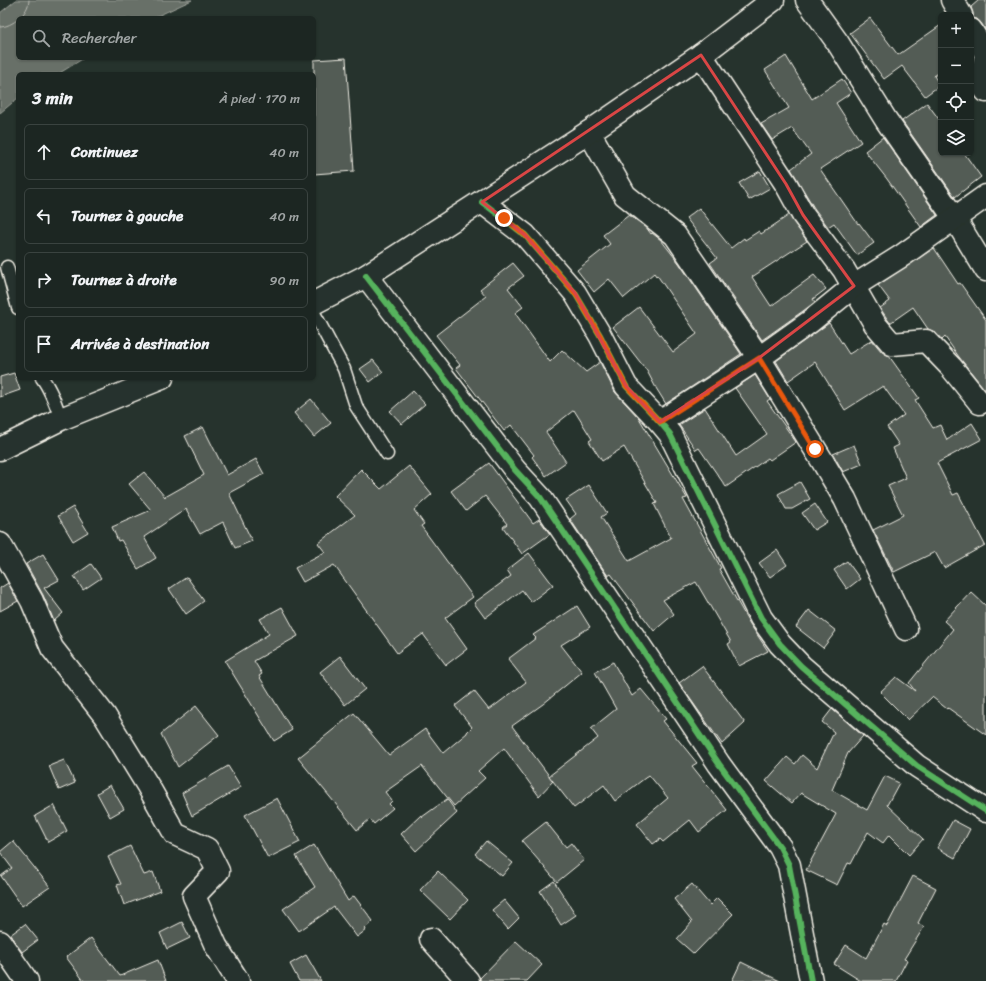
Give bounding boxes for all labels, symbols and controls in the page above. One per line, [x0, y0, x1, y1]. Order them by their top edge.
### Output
map controls [938, 12, 974, 156]
button: + [938, 12, 974, 48]
search box [16, 16, 316, 60]
text: Rechercher [62, 25, 137, 51]
icon: search [30, 27, 52, 49]
button: − [938, 48, 974, 84]
text: 3 min [32, 83, 73, 113]
button: locate [938, 84, 974, 120]
text: À pied · 170 m [219, 87, 300, 110]
button: layers [938, 120, 974, 156]
text: Continuez [71, 139, 138, 165]
icon: ahead [33, 141, 55, 163]
text: 40 m [269, 141, 299, 164]
text: Tournez à gauche [71, 203, 183, 229]
icon: left [33, 205, 55, 227]
text: 40 m [269, 205, 299, 228]
route end [495, 209, 513, 227]
text: Tournez à droite [71, 267, 177, 293]
icon: right [33, 269, 55, 291]
text: 90 m [269, 269, 299, 292]
text: Arrivée à destination [71, 331, 209, 357]
icon: arrive [33, 333, 55, 355]
route start [806, 440, 824, 458]

